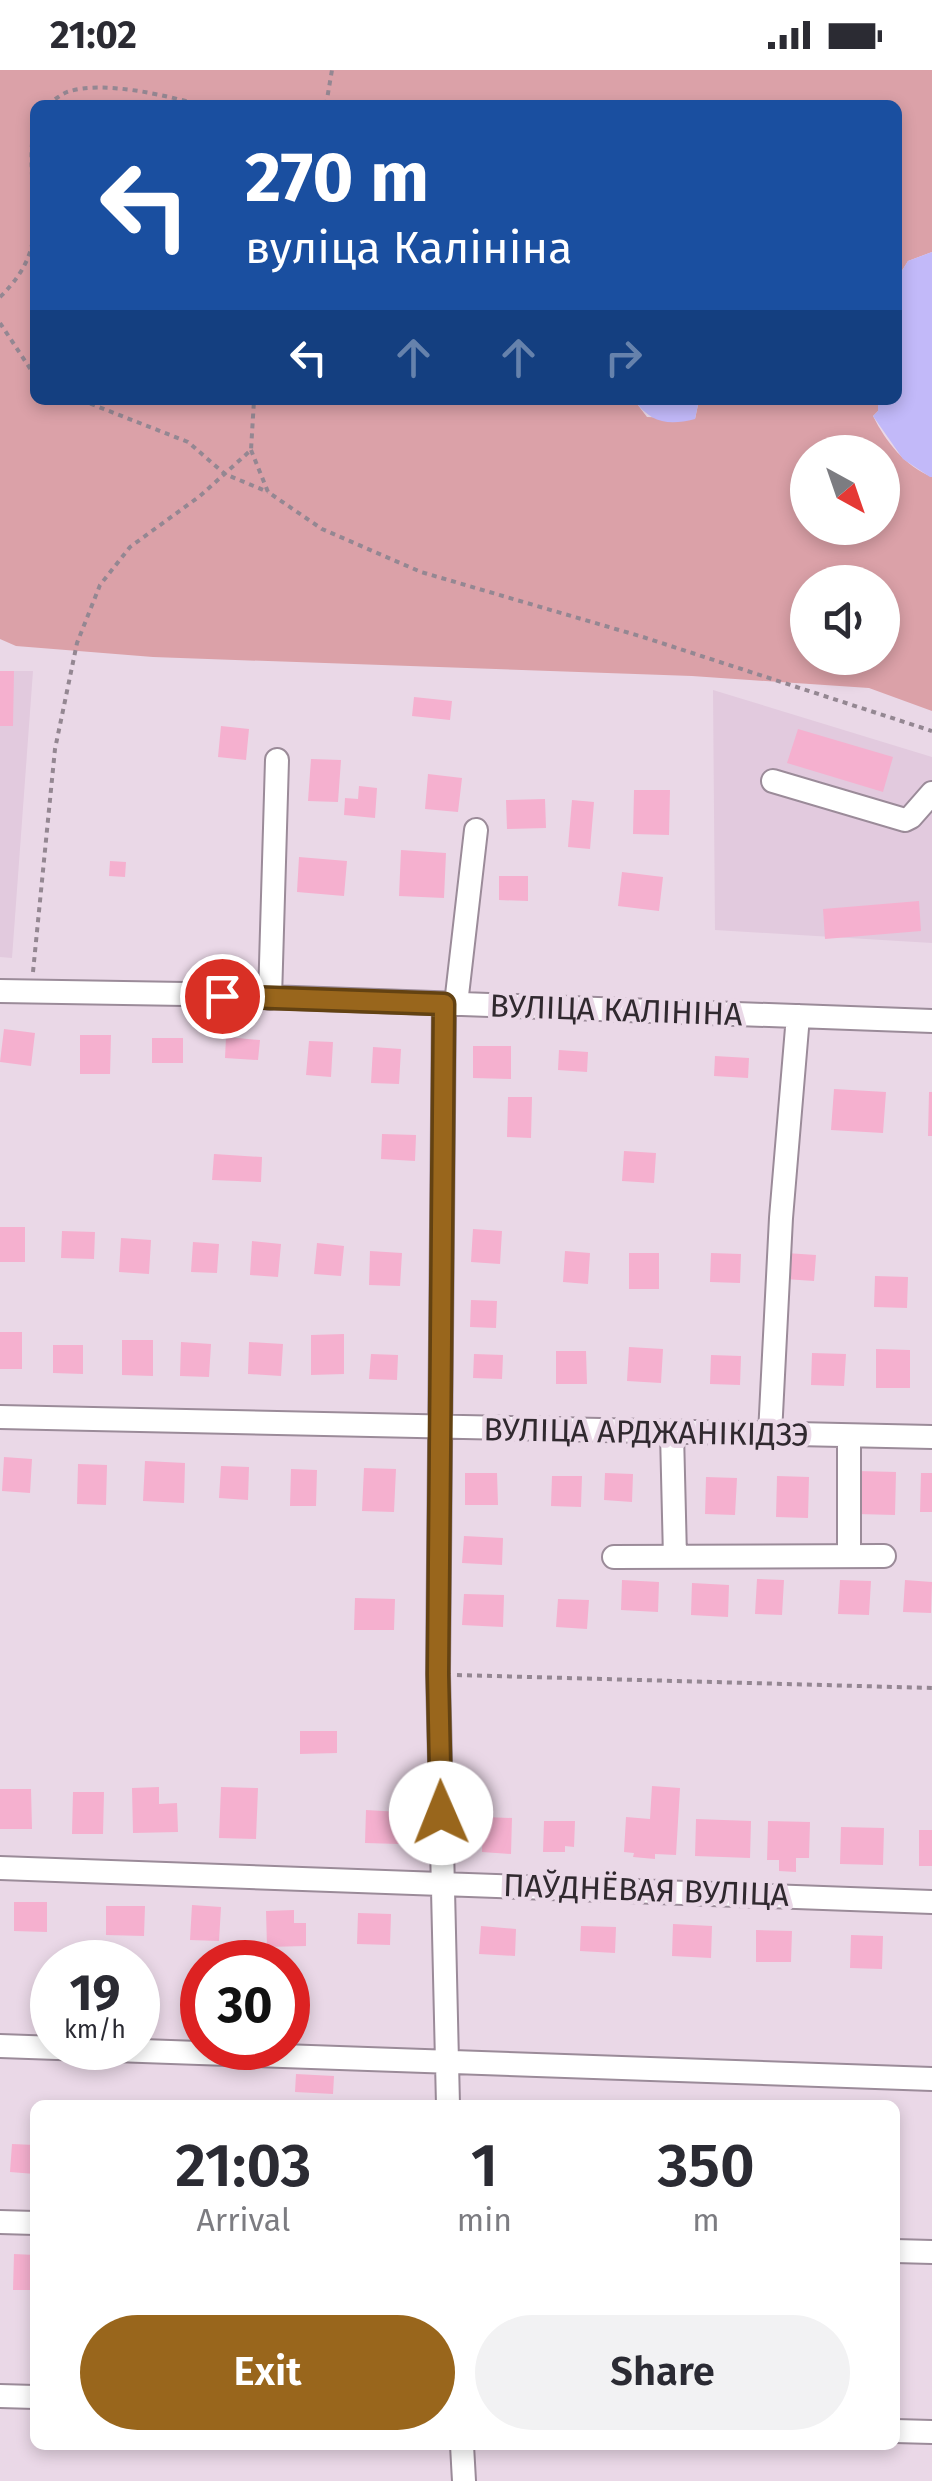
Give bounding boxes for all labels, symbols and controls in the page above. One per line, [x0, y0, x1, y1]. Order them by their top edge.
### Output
text: 21:02 [50, 12, 137, 58]
text: 270 m [245, 136, 429, 220]
icon: left [80, 140, 210, 270]
text: вуліца Калініна [245, 221, 573, 275]
icon: left [281, 330, 336, 385]
icon: ahead [386, 330, 441, 385]
icon: ahead [491, 330, 546, 385]
icon: right [596, 330, 651, 385]
north arrow [790, 435, 900, 545]
map controls [790, 435, 900, 675]
button: sound [790, 565, 900, 675]
pin [180, 954, 265, 1039]
icon: arrive [195, 969, 250, 1024]
street label: ВУЛІЦА КАЛІНІНА [489, 987, 744, 1033]
street label: ВУЛІЦА АРДЖАНІКІДЗЭ [483, 1410, 809, 1454]
position arrow [389, 1761, 493, 1865]
street label: ПАЎДНЁВАЯ ВУЛІЦА [502, 1866, 790, 1914]
speed limit sign: 30 [180, 1940, 310, 2070]
text: 19 [69, 1963, 121, 2023]
text: km/h [64, 2015, 126, 2045]
text: 21:03 [175, 2130, 311, 2202]
text: 1 [471, 2130, 498, 2202]
text: 350 [657, 2130, 755, 2202]
text: Arrival [197, 2201, 290, 2239]
text: min [457, 2201, 512, 2239]
text: m [692, 2201, 720, 2239]
button: Exit [80, 2315, 455, 2430]
button: Share [475, 2315, 850, 2430]

